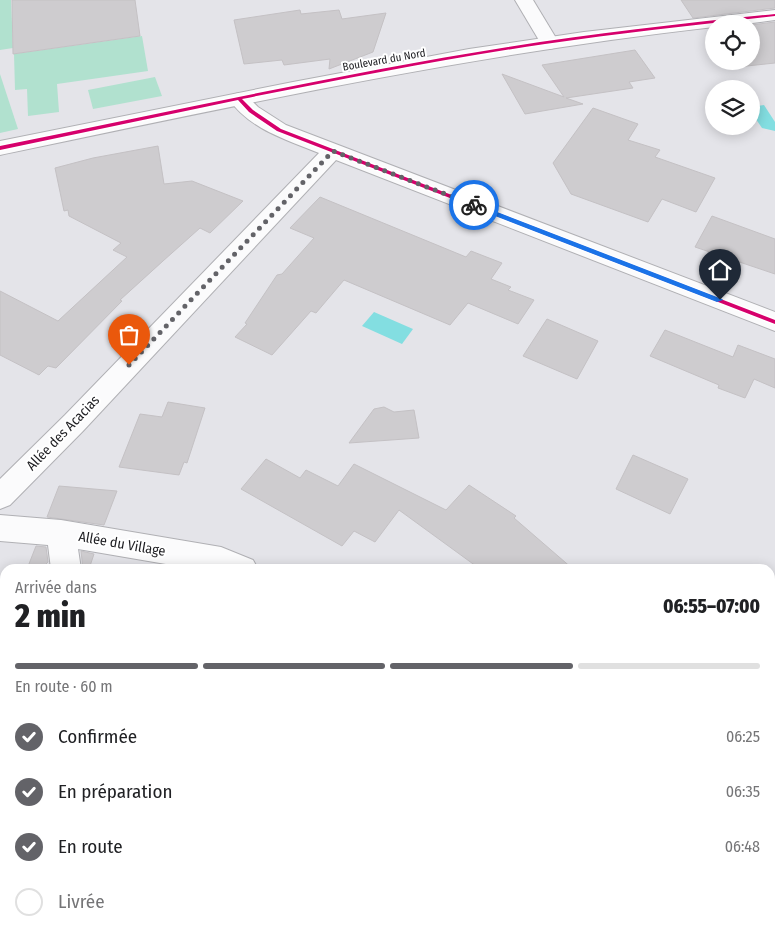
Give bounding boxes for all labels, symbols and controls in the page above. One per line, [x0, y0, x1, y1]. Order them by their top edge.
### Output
map controls [705, 15, 760, 135]
button: locate [705, 15, 760, 70]
street label: Boulevard du Nord [341, 46, 427, 74]
button: layers [705, 80, 760, 135]
courier [449, 180, 499, 230]
icon: bike [460, 191, 488, 219]
pin [699, 249, 741, 300]
icon: home [706, 256, 734, 284]
pin [108, 314, 150, 365]
icon: bag [115, 321, 143, 349]
street label: Allée des Acacias [23, 392, 103, 474]
street label: Allée du Village [77, 528, 167, 560]
text: Arrivée dans [15, 578, 97, 597]
text: 06:55–07:00 [663, 595, 760, 618]
text: 2 min [15, 597, 86, 635]
text: En route · 60 m [15, 677, 113, 696]
icon: check [15, 723, 43, 751]
text: Confirmée [58, 725, 137, 748]
text: 06:25 [726, 727, 760, 746]
icon: check [15, 778, 43, 806]
text: En préparation [58, 780, 172, 803]
text: 06:35 [726, 782, 760, 801]
icon: check [15, 833, 43, 861]
text: En route [58, 835, 123, 858]
text: 06:48 [725, 837, 760, 856]
text: Livrée [58, 890, 105, 913]

